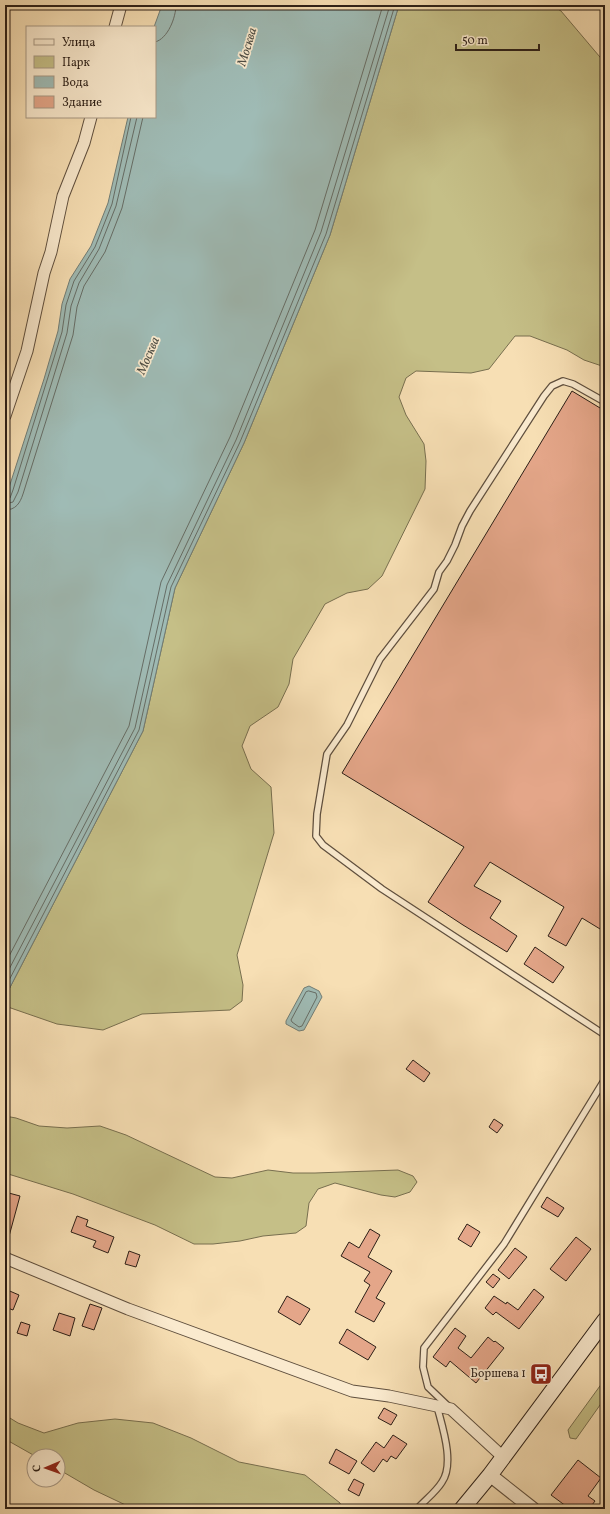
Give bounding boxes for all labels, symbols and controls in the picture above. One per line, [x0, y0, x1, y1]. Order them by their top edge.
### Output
legend [26, 26, 156, 118]
water label: Москва [233, 26, 262, 69]
scale bar [456, 26, 539, 52]
text: 50 m [462, 33, 488, 49]
text: Улица [62, 35, 95, 51]
text: Парк [62, 55, 90, 71]
text: Вода [62, 75, 89, 91]
text: Здание [62, 95, 102, 111]
water label: Москва [133, 334, 165, 379]
bus stop icon: Боршева 1 [528, 1361, 554, 1387]
place label: Боршева 1 [471, 1366, 526, 1382]
north arrow [26, 1448, 66, 1488]
text: С [30, 1464, 45, 1472]

